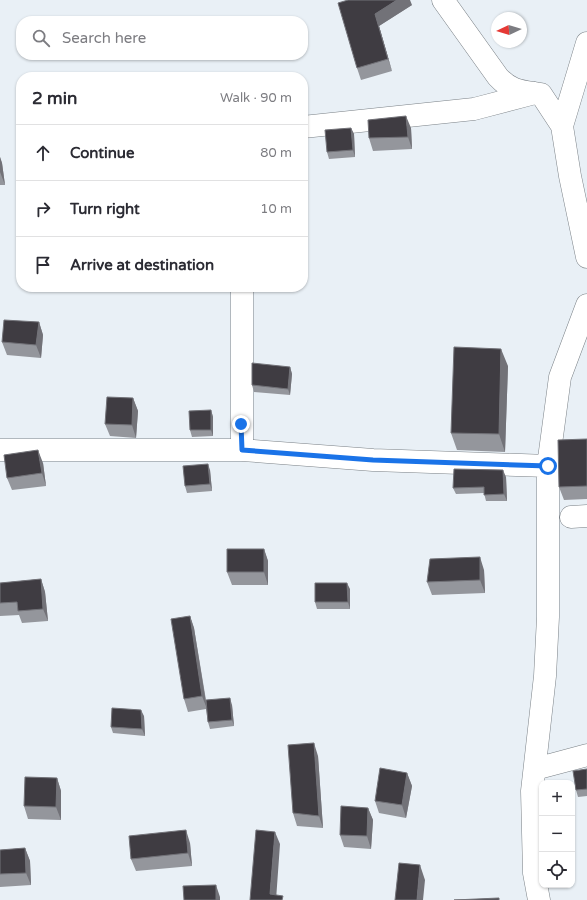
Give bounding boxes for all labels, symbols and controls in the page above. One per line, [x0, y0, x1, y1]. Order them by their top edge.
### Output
north arrow [491, 12, 527, 48]
search box [16, 16, 308, 60]
icon: search [30, 27, 52, 49]
text: Search here [62, 29, 146, 47]
text: 2 min [32, 88, 77, 109]
text: Walk · 90 m [220, 90, 292, 106]
icon: ahead [32, 142, 54, 164]
text: Continue [70, 144, 134, 162]
text: 80 m [260, 145, 292, 161]
icon: right [32, 198, 54, 220]
text: Turn right [70, 200, 140, 218]
text: 10 m [260, 201, 292, 217]
icon: arrive [32, 254, 54, 276]
text: Arrive at destination [70, 256, 214, 274]
route end [232, 415, 250, 433]
route start [539, 457, 557, 475]
map controls [539, 780, 575, 888]
button: + [539, 780, 575, 816]
button: − [539, 816, 575, 852]
button: locate [539, 852, 575, 888]

